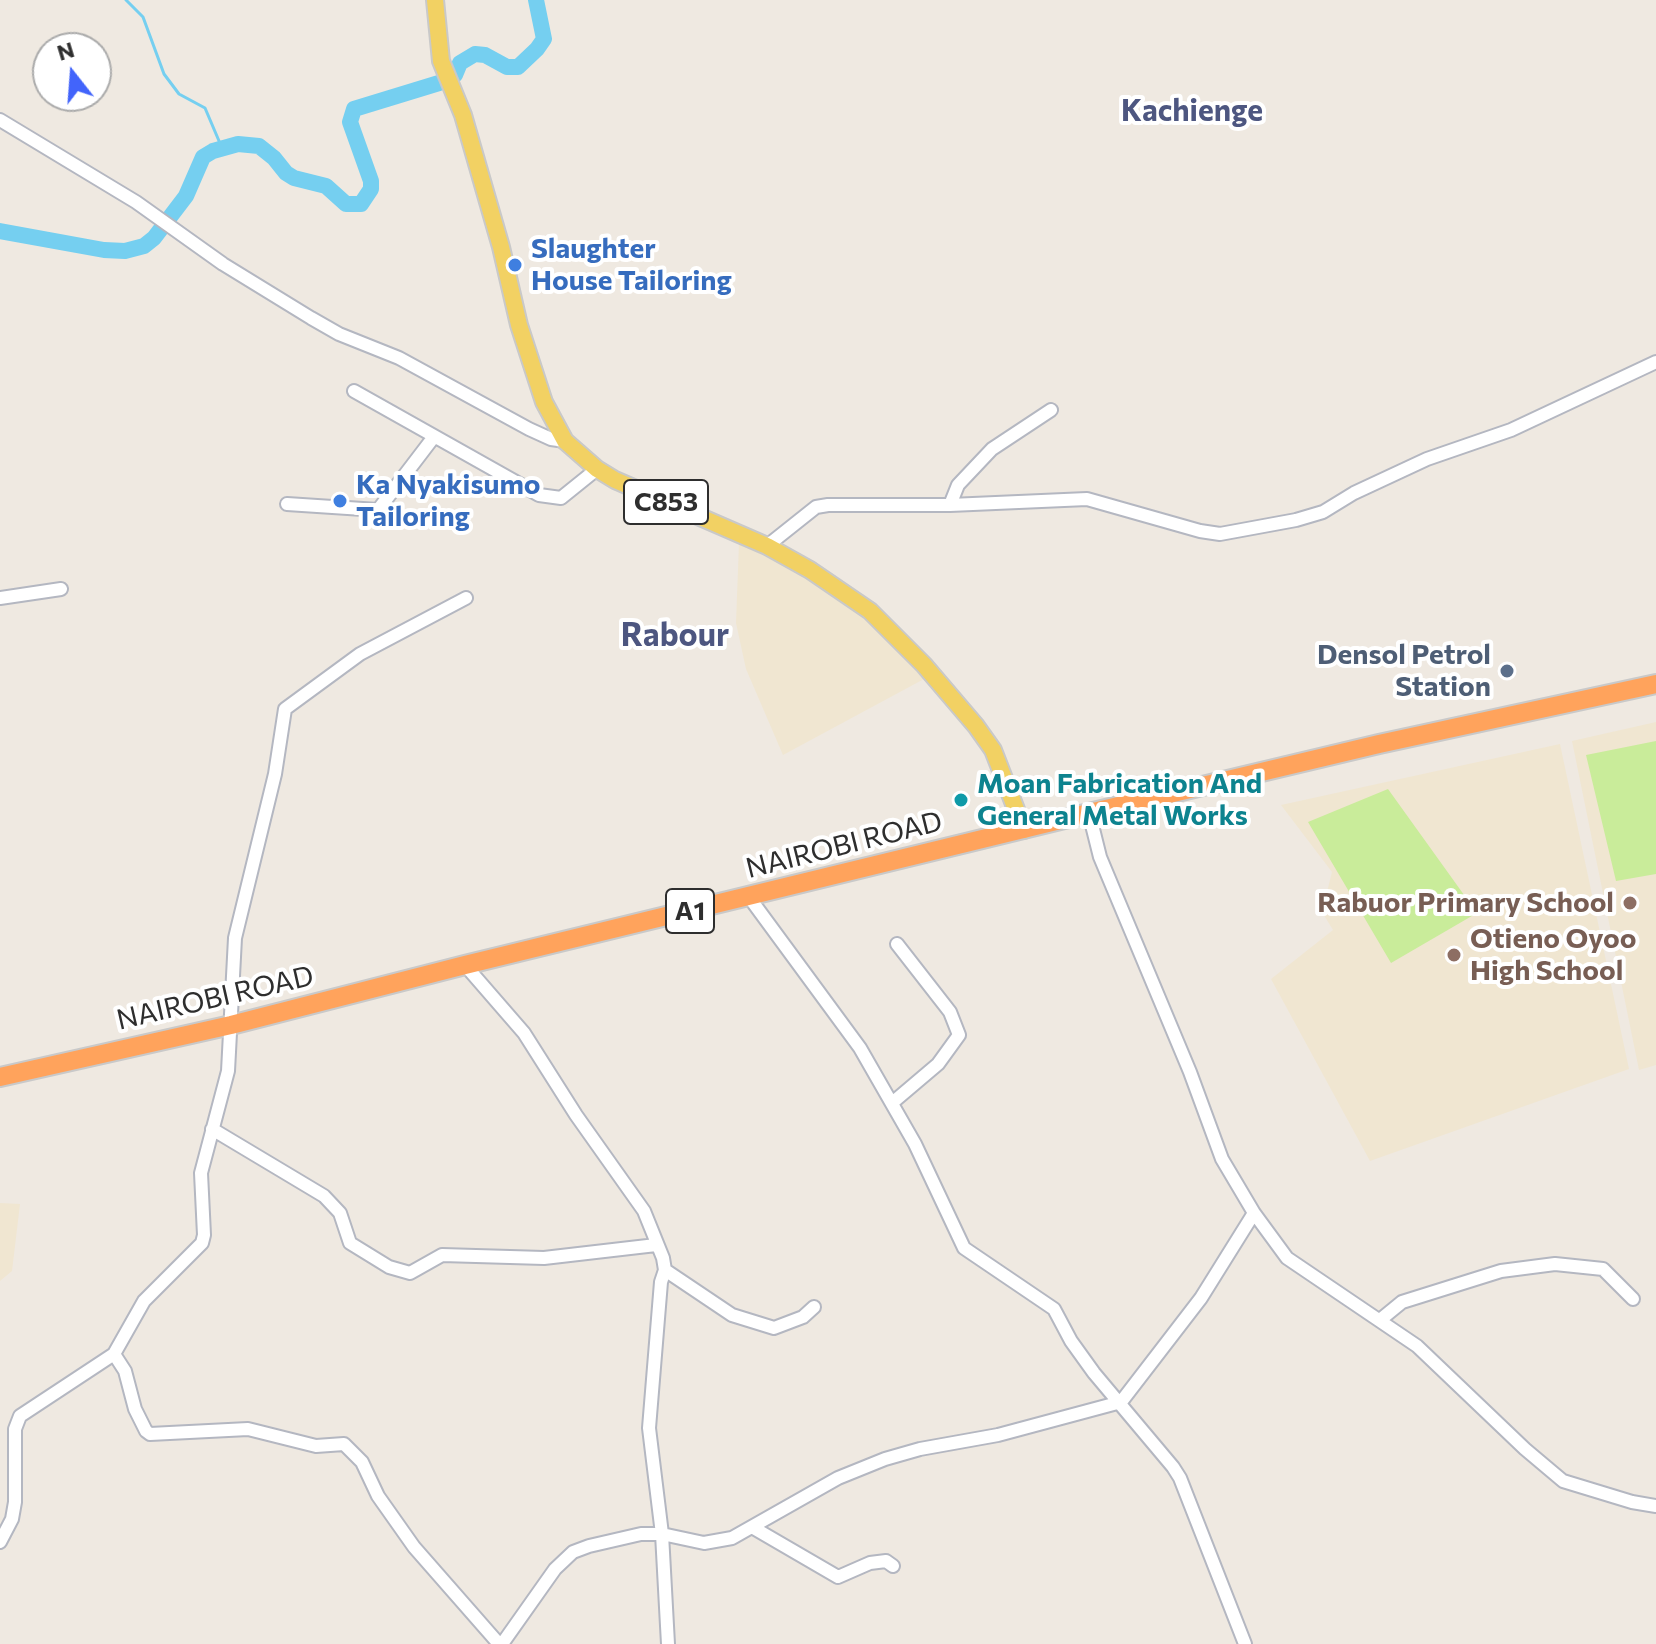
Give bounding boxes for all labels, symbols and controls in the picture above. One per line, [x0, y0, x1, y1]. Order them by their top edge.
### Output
north arrow [32, 32, 112, 112]
text: N [54, 35, 77, 66]
district label: Kachienge [1121, 93, 1263, 129]
place label: Slaughter House Tailoring [531, 232, 732, 298]
marker: Slaughter House Tailoring [506, 256, 524, 274]
place label: Ka Nyakisumo Tailoring [356, 468, 541, 534]
road number: C853 [624, 480, 708, 524]
marker: Ka Nyakisumo Tailoring [331, 492, 349, 510]
district label: Rabour [621, 616, 729, 654]
place label: Densol Petrol Station [1317, 638, 1491, 704]
marker: Densol Petrol Station [1498, 662, 1516, 680]
place label: Moan Fabrication And General Metal Works [977, 767, 1262, 833]
marker: Moan Fabrication And General Metal Works [952, 791, 970, 809]
street label: NAIROBI ROAD [742, 804, 946, 886]
place label: Rabuor Primary School [1317, 886, 1614, 920]
road number: A1 [666, 889, 714, 933]
marker: Rabuor Primary School [1621, 894, 1639, 912]
place label: Otieno Oyoo High School [1470, 922, 1636, 988]
marker: Otieno Oyoo High School [1445, 946, 1463, 964]
street label: NAIROBI ROAD [113, 959, 317, 1037]

